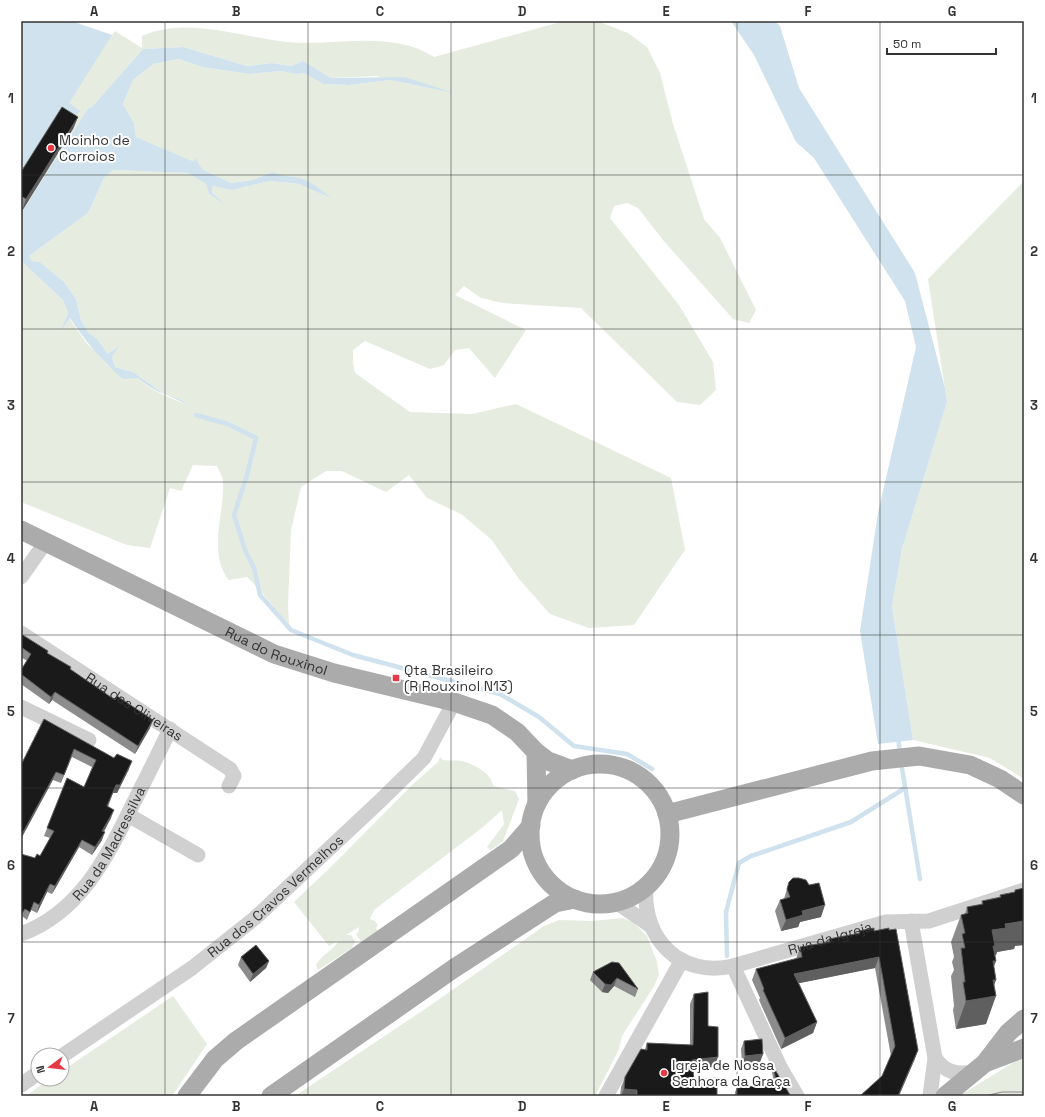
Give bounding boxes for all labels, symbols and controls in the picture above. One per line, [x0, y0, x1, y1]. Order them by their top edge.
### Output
text: A [90, 3, 99, 20]
text: B [232, 3, 241, 20]
text: C [376, 3, 384, 20]
text: D [518, 3, 527, 20]
text: E [662, 3, 670, 20]
text: F [805, 3, 812, 20]
text: G [948, 3, 956, 20]
scale bar [887, 30, 996, 56]
text: 50 m [893, 36, 921, 52]
text: 1 [8, 90, 14, 107]
text: 1 [1031, 90, 1037, 107]
place label: Moinho de Corroios [59, 131, 130, 165]
marker: Moinho de Corroios [46, 143, 56, 153]
text: 2 [7, 243, 15, 260]
text: 2 [1030, 243, 1038, 260]
text: 3 [7, 397, 15, 414]
text: 3 [1030, 397, 1038, 414]
text: 4 [7, 550, 15, 567]
text: 4 [1030, 550, 1038, 567]
street label: Rua do Rouxinol [222, 623, 330, 679]
place label: Qta Brasileiro (R Rouxinol N13) [404, 661, 513, 695]
street label: Rua das Oliveiras [82, 668, 186, 745]
marker: Qta Brasileiro (R Rouxinol N13) [391, 673, 401, 683]
text: 5 [7, 703, 15, 720]
text: 5 [1030, 703, 1038, 720]
street label: Rua da Madressilva [68, 784, 149, 904]
street label: Rua dos Cravos Vermelhos [203, 831, 347, 961]
text: 6 [7, 857, 15, 874]
text: 6 [1030, 857, 1038, 874]
street label: Rua da Igreja [786, 917, 874, 959]
text: 7 [7, 1010, 15, 1027]
text: 7 [1030, 1010, 1038, 1027]
north arrow [30, 1047, 70, 1087]
place label: Igreja de Nossa Senhora da Graça [672, 1056, 791, 1090]
text: N [33, 1064, 48, 1075]
marker: Igreja de Nossa Senhora da Graça [659, 1068, 669, 1078]
text: A [90, 1098, 99, 1115]
text: B [232, 1098, 241, 1115]
text: C [376, 1098, 384, 1115]
text: D [518, 1098, 527, 1115]
text: E [662, 1098, 670, 1115]
text: F [805, 1098, 812, 1115]
text: G [948, 1098, 956, 1115]

